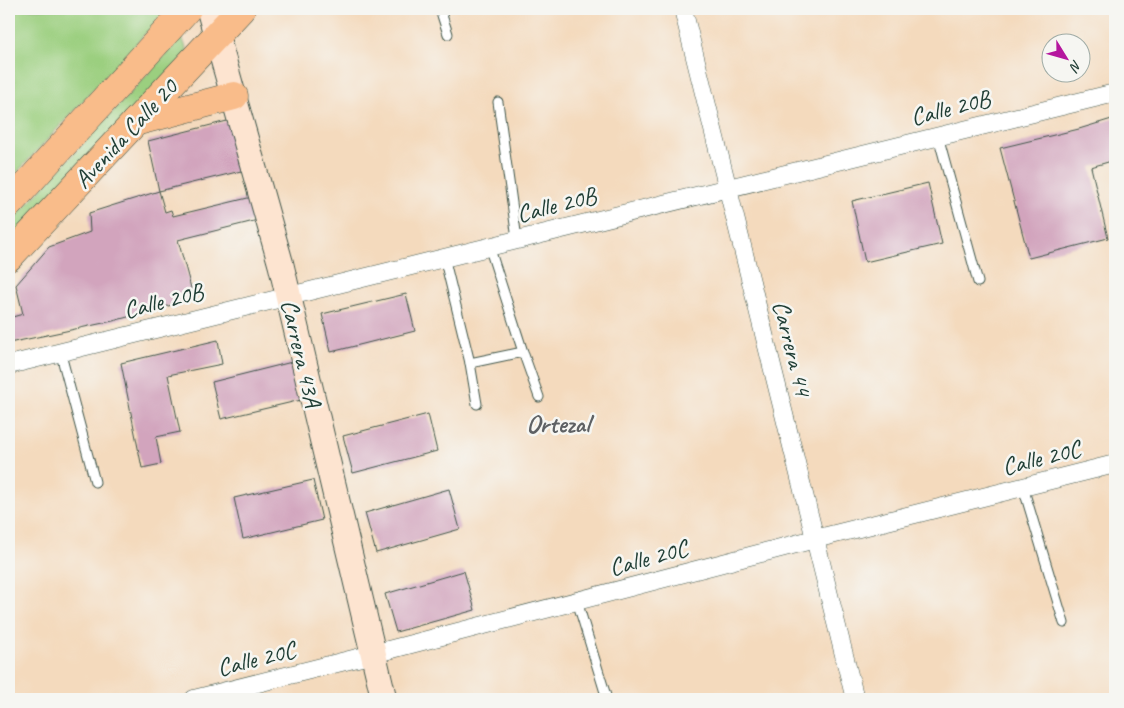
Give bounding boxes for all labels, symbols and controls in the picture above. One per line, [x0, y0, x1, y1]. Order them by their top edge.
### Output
north arrow [1042, 32, 1092, 82]
text: N [1065, 57, 1085, 76]
street label: Avenida Calle 20 [67, 71, 186, 195]
street label: Calle 20B [907, 82, 995, 133]
street label: Calle 20B [513, 179, 601, 230]
street label: Calle 20B [120, 275, 208, 326]
street label: Carrera 43A [273, 296, 329, 411]
street label: Carrera 44 [765, 297, 820, 402]
district label: Ortezal [526, 407, 595, 440]
street label: Calle 20C [999, 432, 1086, 483]
street label: Calle 20C [606, 532, 693, 584]
street label: Calle 20C [214, 633, 301, 684]

